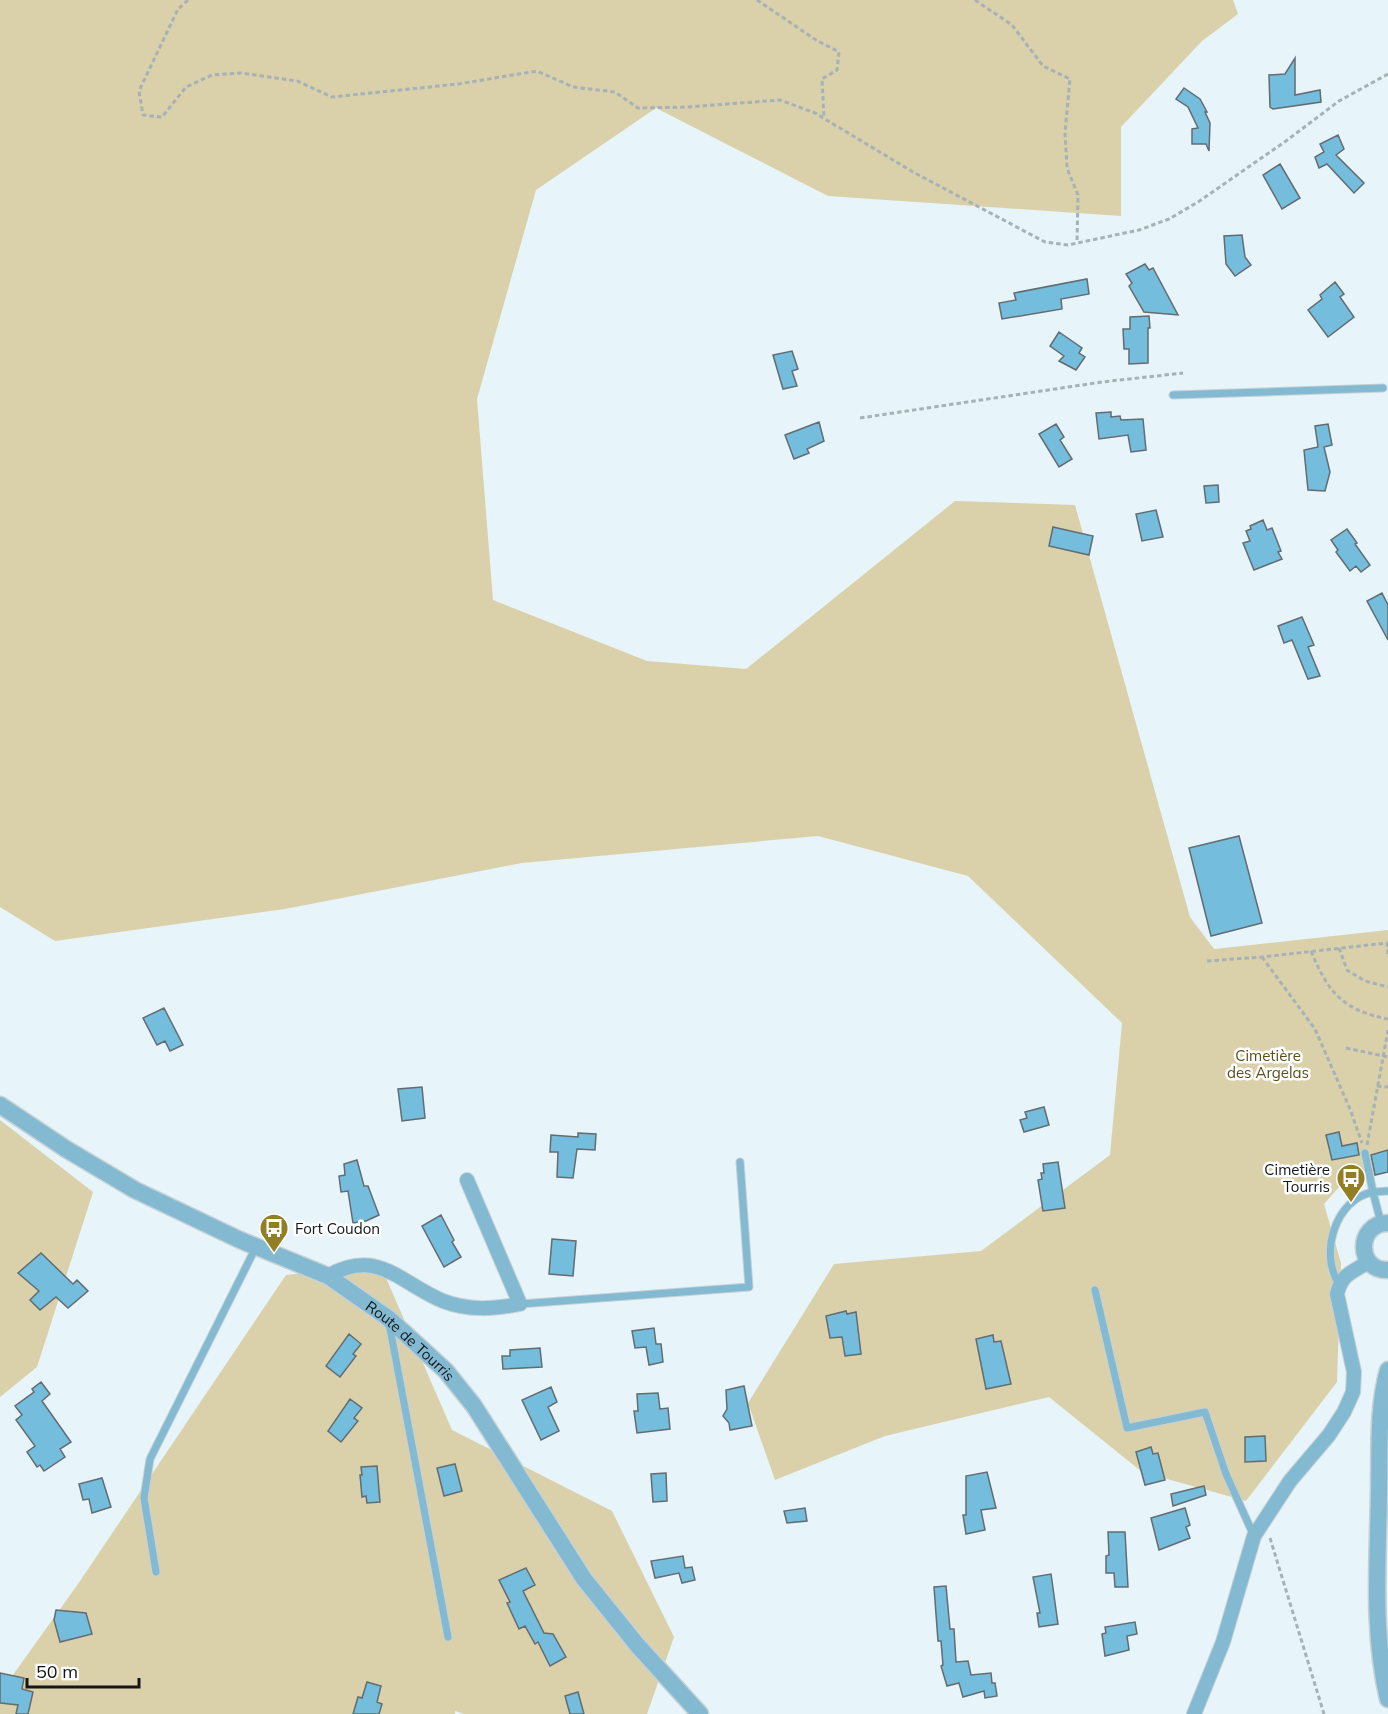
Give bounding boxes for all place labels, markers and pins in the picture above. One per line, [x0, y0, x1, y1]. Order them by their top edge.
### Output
place label: Cimetière Tourris [1264, 1160, 1330, 1196]
bus stop icon: Cimetière Tourris [1335, 1162, 1367, 1204]
bus stop icon: Fort Coudon [258, 1212, 290, 1254]
place label: Fort Coudon [295, 1219, 380, 1238]

